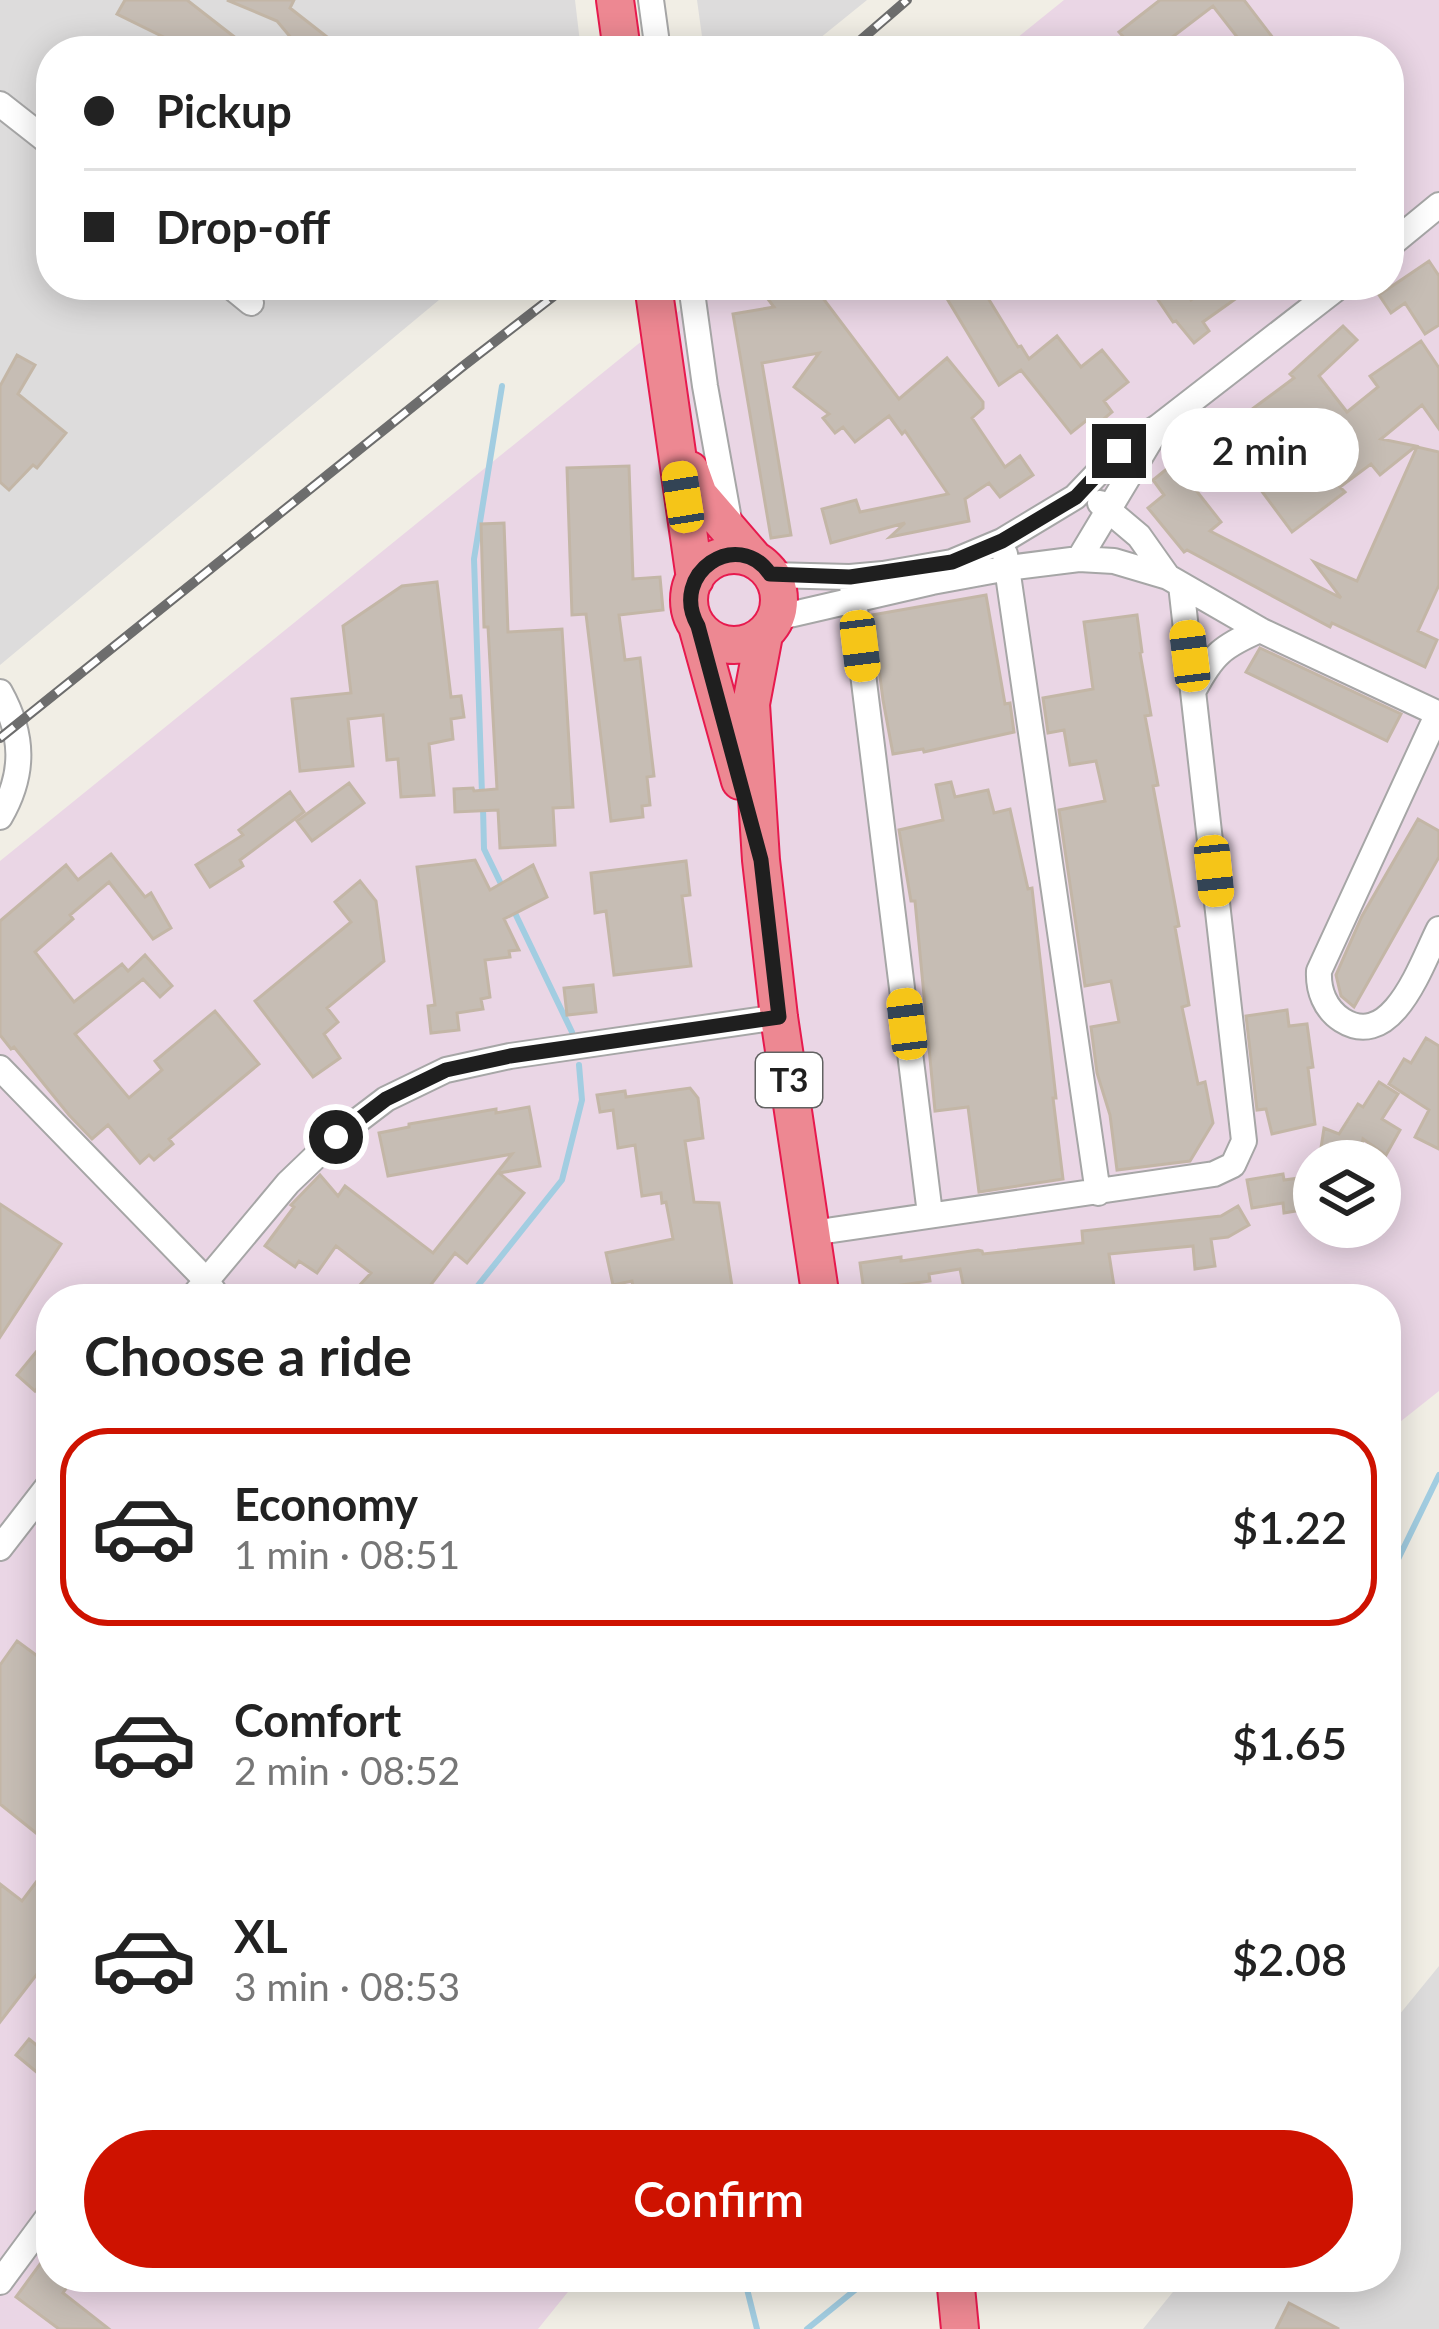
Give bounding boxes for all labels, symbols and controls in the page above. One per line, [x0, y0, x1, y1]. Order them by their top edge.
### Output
text: Pickup [156, 84, 292, 138]
text: Drop-off [156, 200, 330, 254]
callout: 2 min [1161, 409, 1359, 493]
route end [1092, 424, 1146, 478]
text: 2 min [1212, 427, 1308, 473]
car [660, 459, 706, 535]
car [838, 608, 882, 684]
car [1168, 618, 1212, 694]
car [1192, 833, 1236, 909]
car [885, 986, 929, 1062]
road number: T3 [756, 1053, 822, 1107]
route start [309, 1110, 363, 1164]
map controls [1293, 1140, 1401, 1248]
button: layers [1293, 1140, 1401, 1248]
text: Choose a ride [84, 1323, 412, 1388]
icon: car [90, 1473, 198, 1581]
text: Economy [234, 1477, 418, 1531]
text: $1.22 [1232, 1500, 1347, 1554]
text: 1 min · 08:51 [234, 1531, 460, 1577]
icon: car [90, 1689, 198, 1797]
text: Comfort [234, 1693, 401, 1747]
text: $1.65 [1232, 1716, 1347, 1770]
text: 2 min · 08:52 [234, 1747, 460, 1793]
icon: car [90, 1905, 198, 2013]
text: XL [234, 1909, 288, 1963]
text: $2.08 [1232, 1932, 1347, 1986]
text: 3 min · 08:53 [234, 1963, 460, 2009]
button: Confirm [84, 2130, 1353, 2268]

